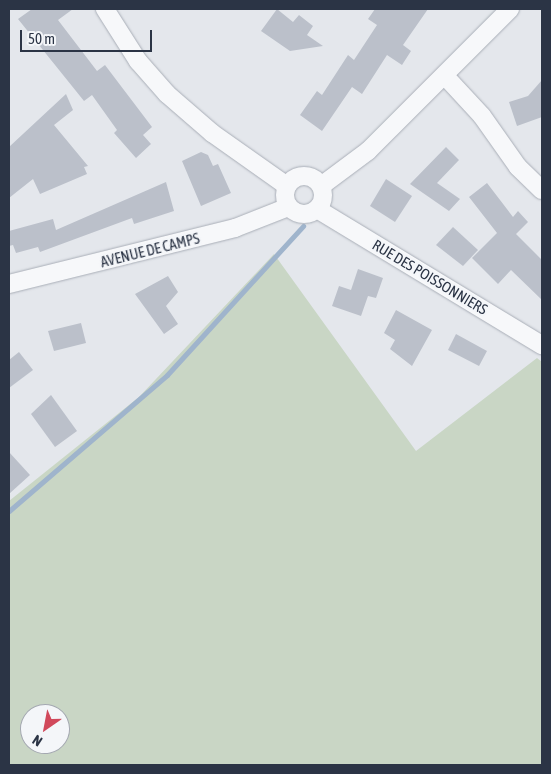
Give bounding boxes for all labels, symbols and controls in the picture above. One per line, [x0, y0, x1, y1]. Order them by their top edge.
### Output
scale bar [22, 20, 155, 52]
text: 50 m [28, 30, 55, 47]
street label: AVENUE DE CAMPS [99, 229, 201, 271]
street label: RUE DES POISSONNIERS [369, 236, 491, 318]
north arrow [20, 704, 70, 754]
text: N [30, 732, 45, 750]

